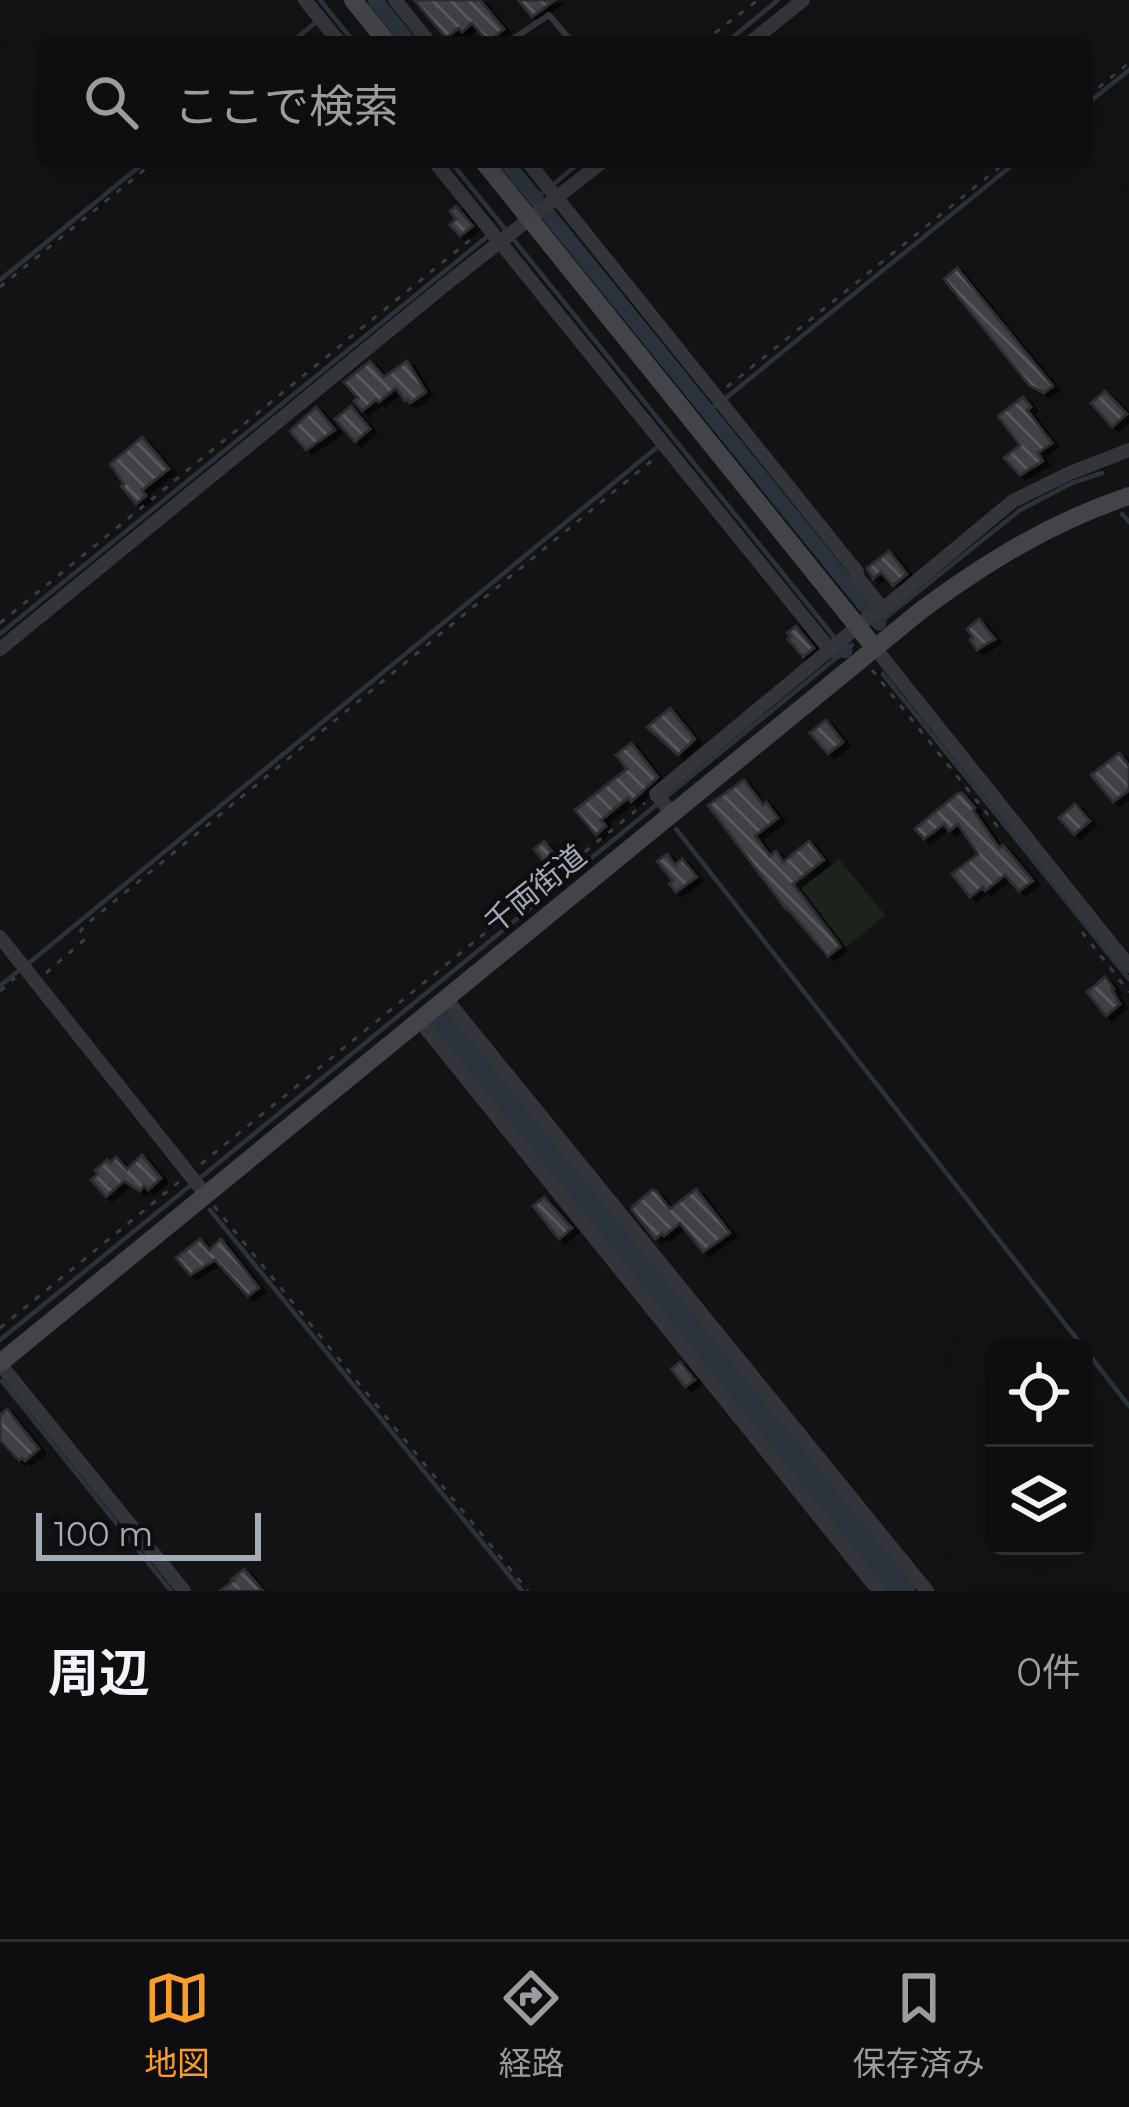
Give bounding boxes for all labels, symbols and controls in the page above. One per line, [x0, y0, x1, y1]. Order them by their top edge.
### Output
search box [36, 36, 1093, 168]
icon: search [78, 69, 144, 135]
text: ここで検索 [174, 78, 399, 133]
street label: 千両街道 [477, 837, 593, 941]
map controls [985, 1339, 1093, 1555]
button: locate [985, 1339, 1093, 1447]
button: layers [985, 1447, 1093, 1555]
scale bar [36, 1507, 261, 1560]
text: 100 m [54, 1514, 153, 1554]
text: 周辺 [48, 1642, 150, 1704]
text: 0件 [1016, 1648, 1081, 1696]
tab: 地図 [144, 1965, 210, 2085]
tab: 経路 [498, 1965, 564, 2085]
tab: 保存済み [853, 1965, 985, 2085]

